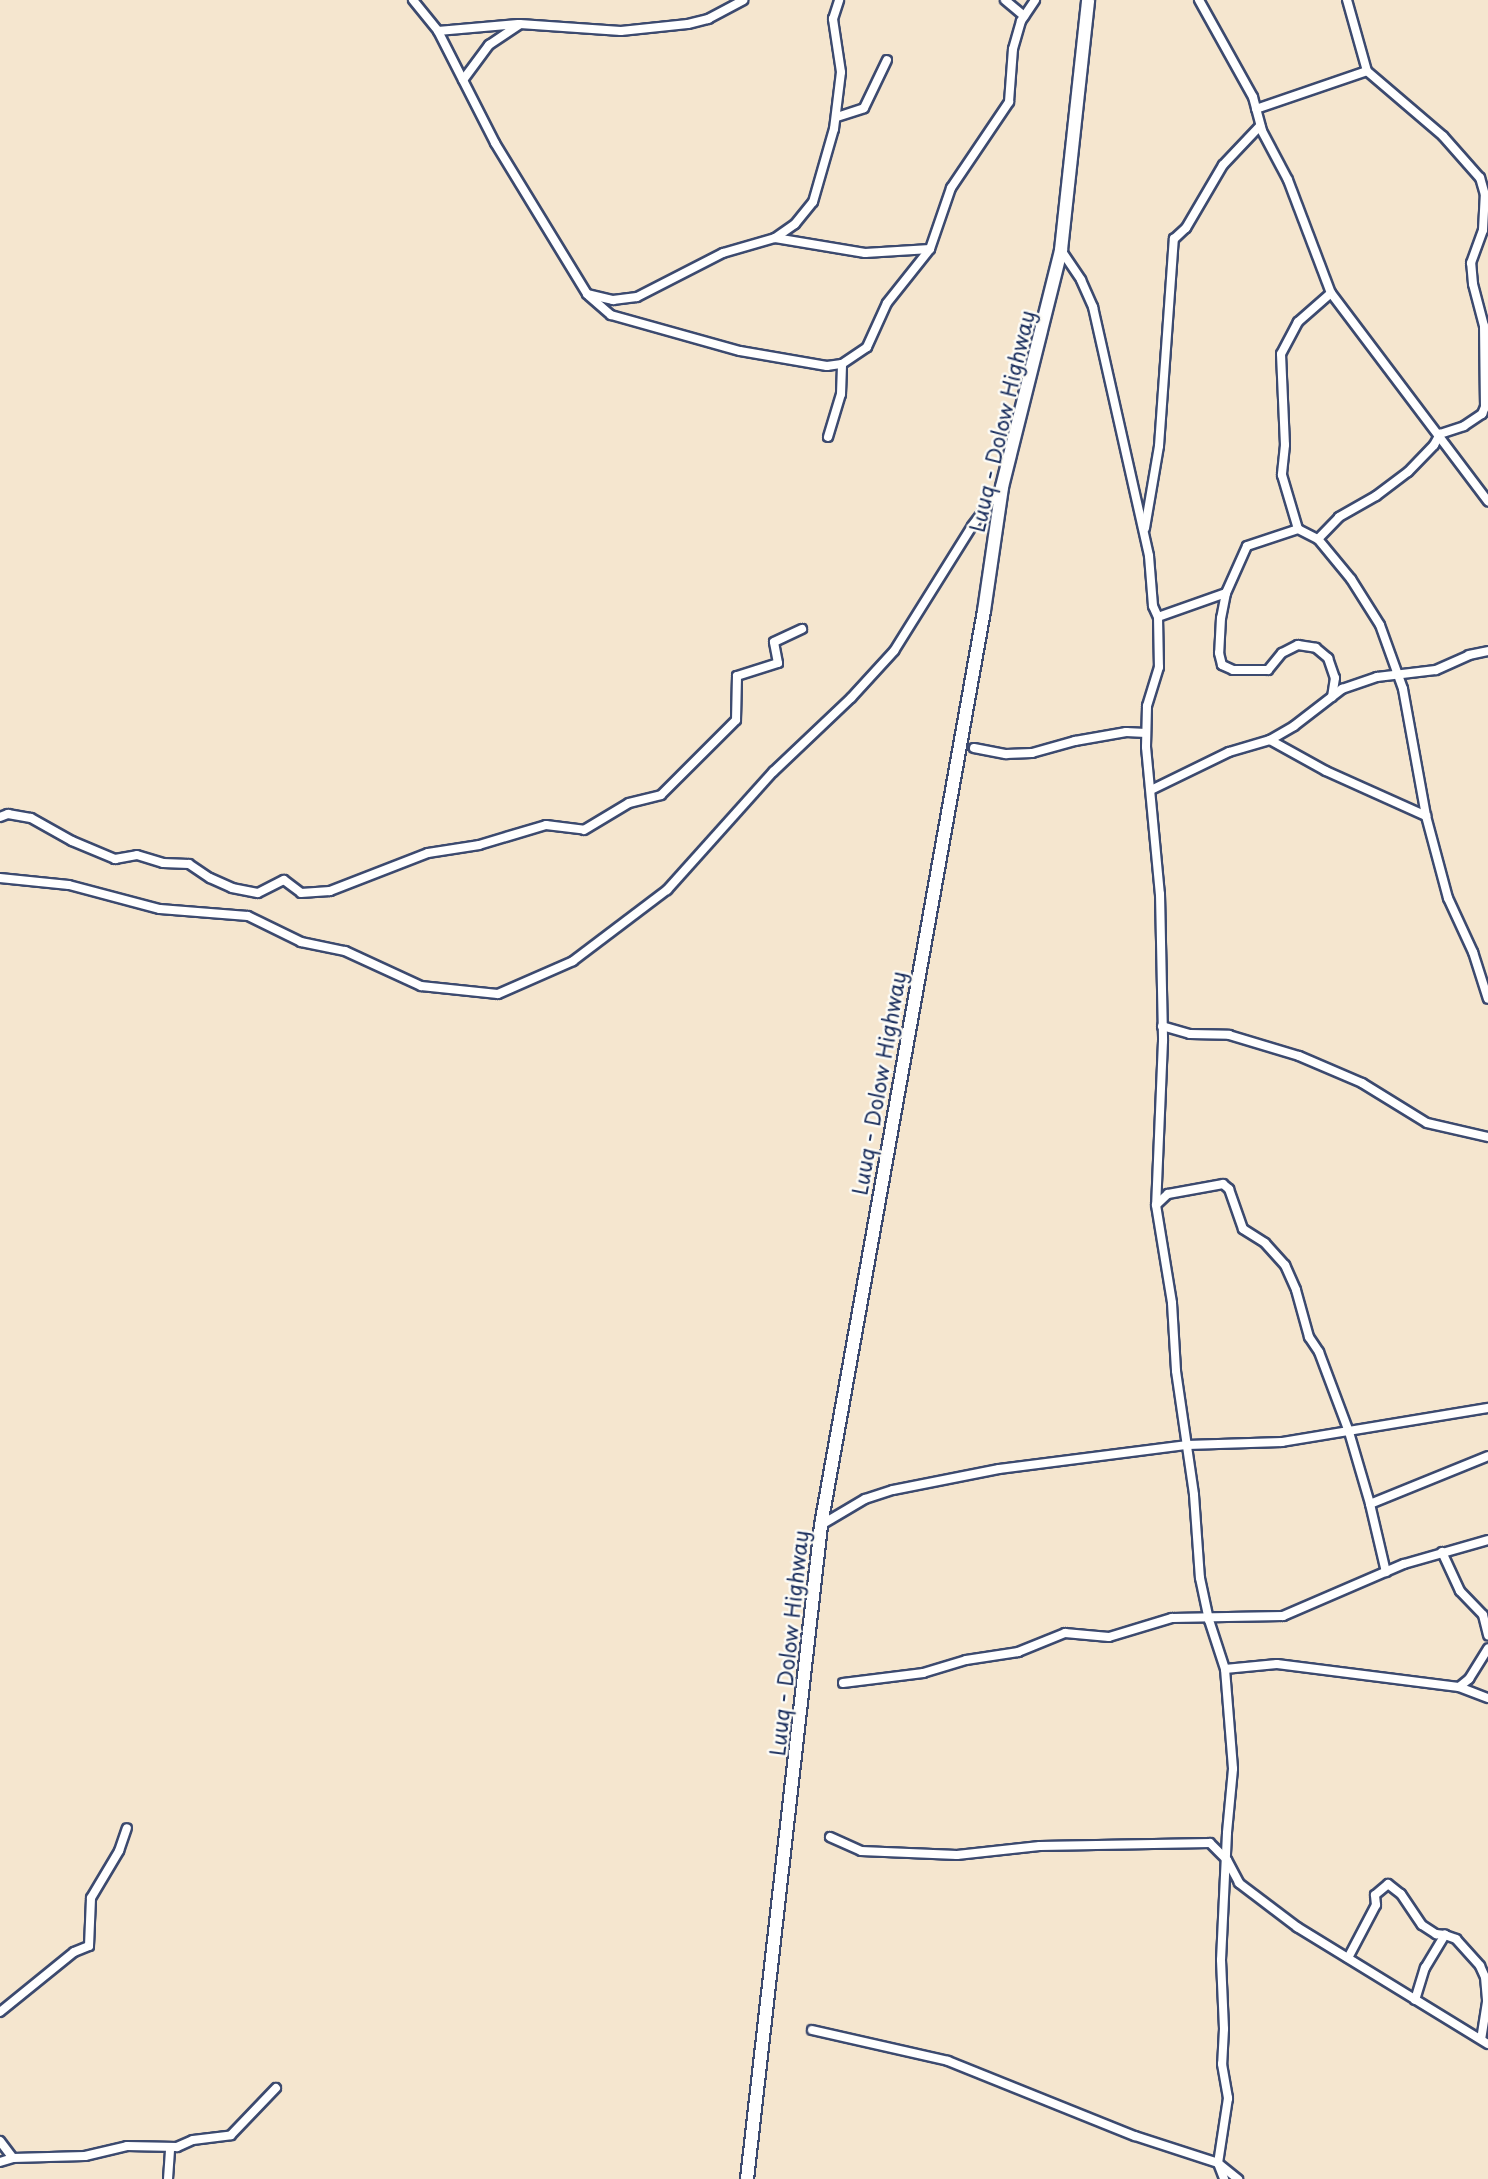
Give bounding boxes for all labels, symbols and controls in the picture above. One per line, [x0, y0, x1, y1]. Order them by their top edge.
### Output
street label: Luuq - Dolow Highway [963, 308, 1039, 534]
street label: Luuq - Dolow Highway [846, 970, 910, 1196]
street label: Luuq - Dolow Highway [764, 1529, 812, 1757]

